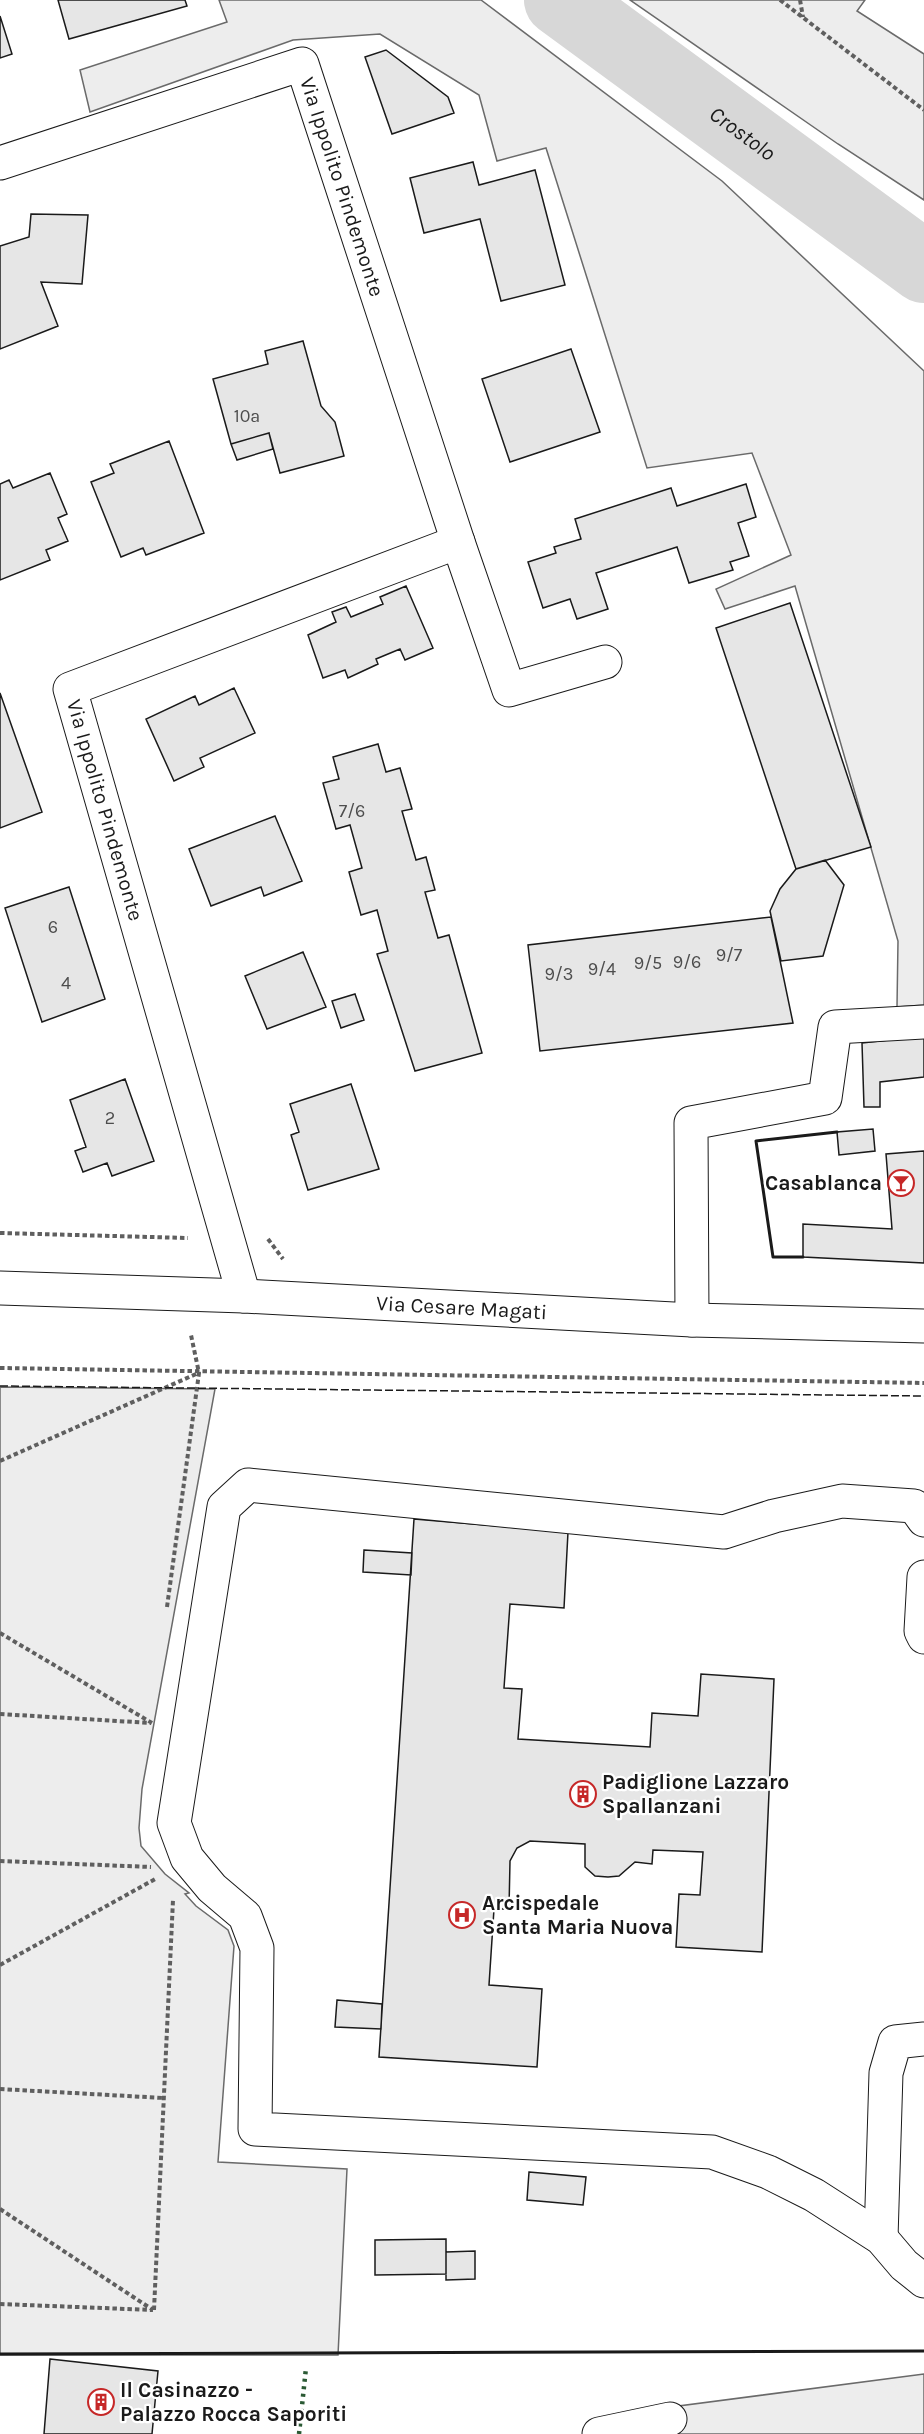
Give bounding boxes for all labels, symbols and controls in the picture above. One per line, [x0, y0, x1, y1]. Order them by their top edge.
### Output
street label: Via Ippolito Pindemonte [295, 74, 389, 300]
water label: Crostolo [704, 101, 781, 167]
house number: 10a [234, 405, 260, 427]
street label: Via Ippolito Pindemonte [62, 696, 148, 924]
house number: 7/6 [339, 800, 365, 822]
house number: 6 [48, 916, 58, 938]
house number: 9/7 [716, 944, 743, 966]
house number: 9/6 [673, 951, 701, 973]
house number: 9/5 [634, 952, 662, 974]
house number: 9/4 [588, 958, 616, 980]
house number: 9/3 [545, 963, 573, 985]
house number: 4 [61, 972, 71, 994]
house number: 2 [105, 1107, 115, 1129]
bar icon: Casablanca [886, 1168, 916, 1198]
place label: Casablanca [765, 1171, 882, 1195]
street label: Via Cesare Magati [375, 1291, 548, 1324]
place label: Padiglione Lazzaro Spallanzani [602, 1770, 789, 1818]
building icon: Padiglione Lazzaro Spallanzani [568, 1779, 598, 1809]
place label: Arcispedale Santa Maria Nuova [482, 1891, 673, 1939]
hospital icon: Arcispedale Santa Maria Nuova [447, 1900, 477, 1930]
place label: Il Casinazzo - Palazzo Rocca Saporiti [120, 2378, 347, 2426]
building icon: Il Casinazzo - Palazzo Rocca Saporiti [86, 2387, 116, 2417]

